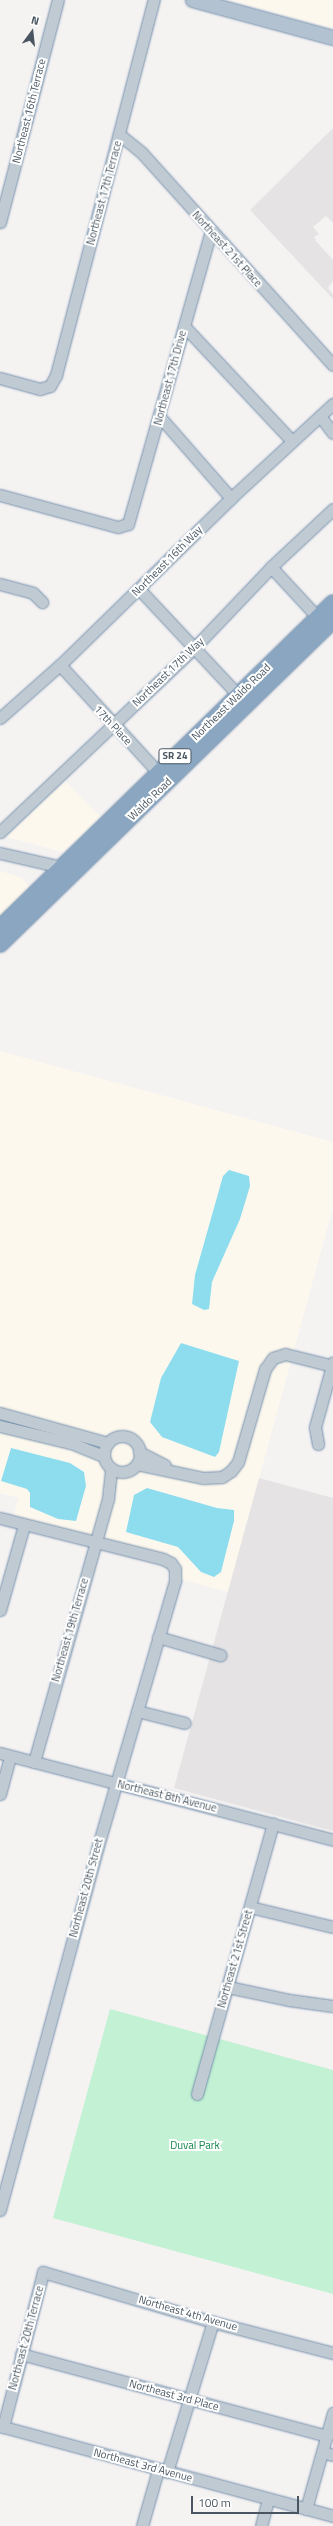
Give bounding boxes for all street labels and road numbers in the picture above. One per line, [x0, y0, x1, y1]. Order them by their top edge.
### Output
street label: Northeast 16th Terrace [10, 57, 48, 165]
street label: Northeast 17th Terrace [84, 139, 124, 247]
street label: Northeast 21st Place [189, 208, 265, 290]
street label: Northeast 17th Drive [151, 329, 189, 427]
street label: Northeast 16th Way [129, 523, 205, 599]
street label: Northeast 17th Way [130, 635, 206, 709]
street label: Northeast Waldo Road [189, 661, 273, 743]
street label: 17th Place [91, 702, 135, 748]
road number: SR 24 [158, 748, 192, 764]
street label: Waldo Road [125, 775, 175, 823]
street label: Northeast 19th Terrace [49, 1577, 91, 1683]
street label: Northeast 8th Avenue [116, 1777, 218, 1815]
street label: Northeast 20th Street [66, 1837, 106, 1939]
street label: Northeast 21st Street [215, 1908, 255, 2010]
street label: Northeast 20th Terrace [6, 2284, 46, 2392]
street label: Northeast 4th Avenue [137, 2293, 239, 2333]
street label: Northeast 3rd Place [128, 2377, 220, 2413]
street label: Northeast 3rd Avenue [92, 2445, 194, 2485]

